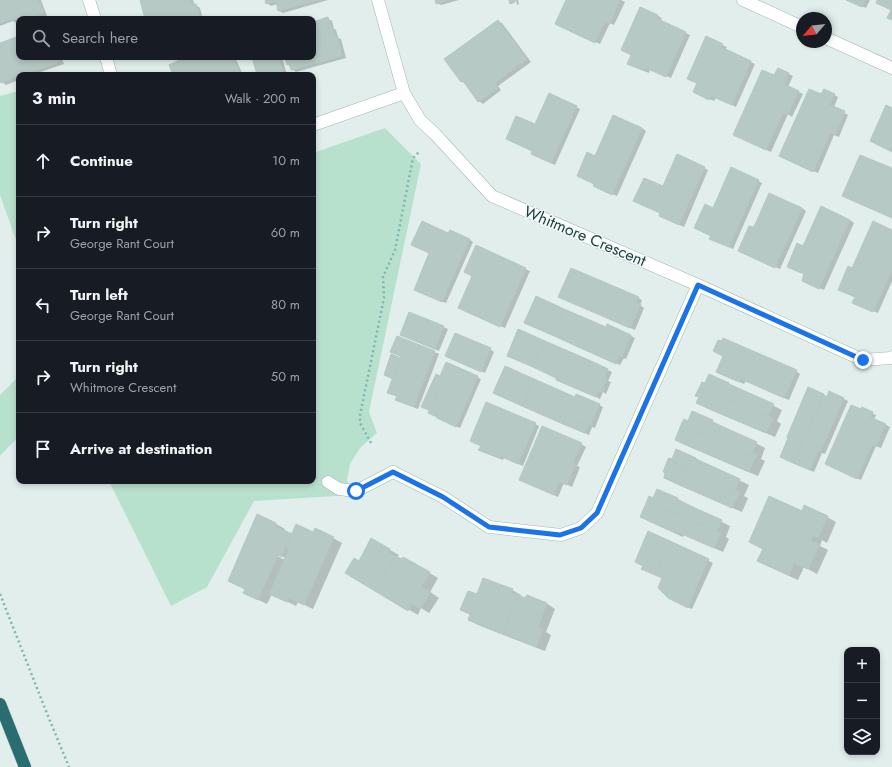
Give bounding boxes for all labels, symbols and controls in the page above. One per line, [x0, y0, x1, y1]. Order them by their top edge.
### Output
north arrow [796, 12, 832, 48]
search box [16, 16, 316, 60]
icon: search [30, 27, 52, 49]
text: Search here [62, 27, 138, 49]
text: 3 min [32, 86, 76, 110]
text: Walk · 200 m [225, 89, 300, 108]
icon: ahead [32, 150, 54, 172]
text: Continue [70, 150, 133, 172]
text: 10 m [272, 151, 300, 170]
street label: Whitmore Crescent [520, 200, 650, 272]
text: Turn right [70, 212, 138, 234]
icon: right [32, 222, 54, 244]
text: 60 m [271, 223, 300, 242]
text: George Rant Court [70, 234, 174, 253]
text: Turn left [70, 284, 128, 306]
icon: left [32, 294, 54, 316]
text: 80 m [271, 295, 300, 314]
text: George Rant Court [70, 306, 174, 325]
route end [854, 351, 872, 369]
text: Turn right [70, 356, 138, 378]
icon: right [32, 366, 54, 388]
text: 50 m [271, 367, 300, 386]
text: Whitmore Crescent [70, 378, 176, 397]
icon: arrive [32, 438, 54, 460]
text: Arrive at destination [70, 438, 212, 460]
route start [347, 482, 365, 500]
map controls [844, 647, 880, 755]
button: + [844, 647, 880, 683]
button: − [844, 683, 880, 719]
button: layers [844, 719, 880, 755]

